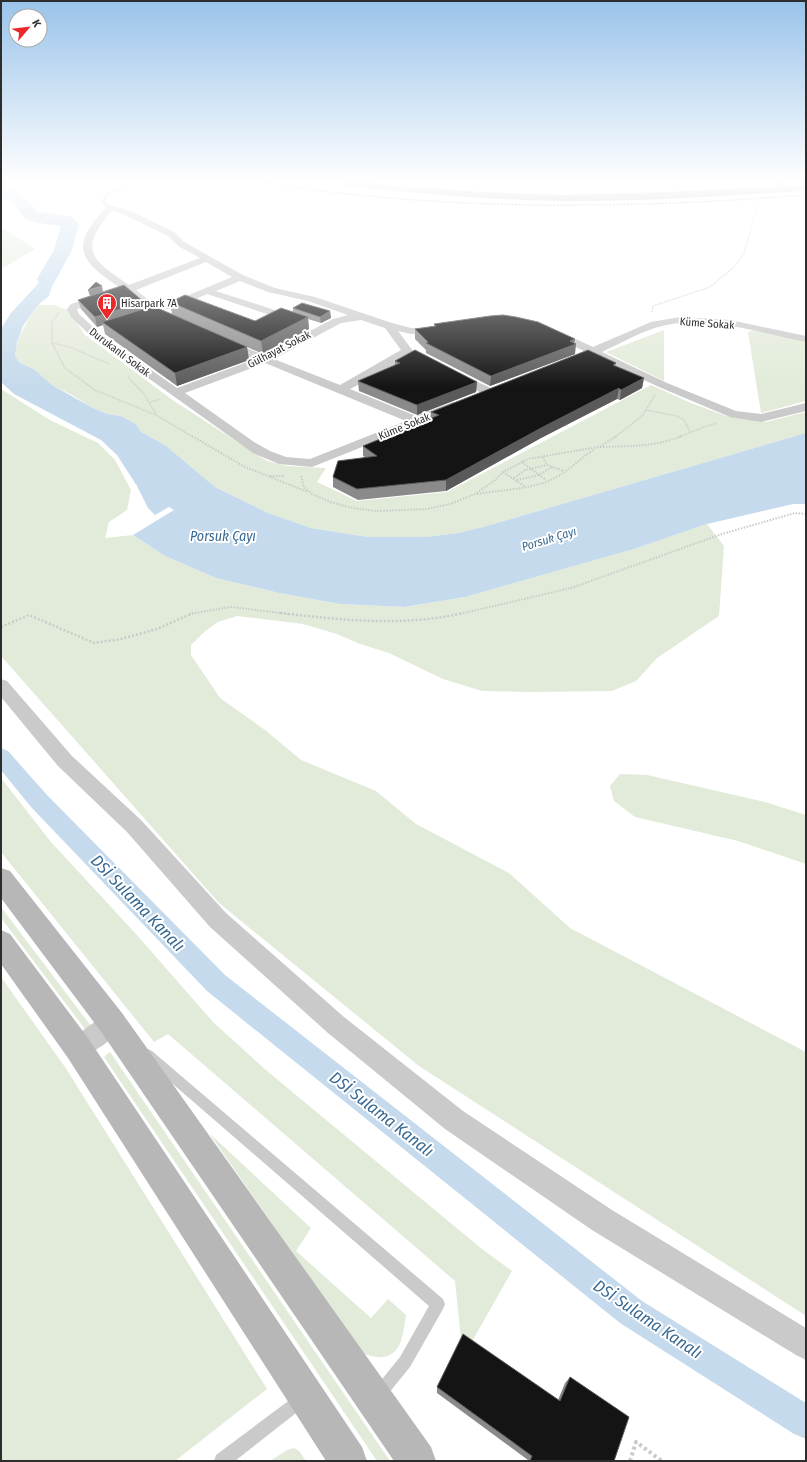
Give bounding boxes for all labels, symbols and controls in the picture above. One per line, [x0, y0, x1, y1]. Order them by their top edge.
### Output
north arrow [8, 8, 48, 48]
text: K [29, 18, 44, 30]
building icon: Hisarpark 7A [96, 292, 118, 320]
place label: Hisarpark 7A [121, 297, 177, 310]
street label: Küme Sokak [679, 315, 736, 332]
street label: Durukanlı Sokak [87, 325, 153, 380]
street label: Gülhayat Sokak [246, 328, 314, 371]
street label: Küme Sokak [376, 410, 433, 443]
water label: Porsuk Çayı [520, 524, 578, 554]
water label: Porsuk Çayı [190, 528, 256, 545]
water label: DSİ Sulama Kanalı [86, 850, 189, 956]
water label: DSİ Sulama Kanalı [325, 1067, 438, 1162]
water label: DSİ Sulama Kanalı [589, 1275, 706, 1364]

